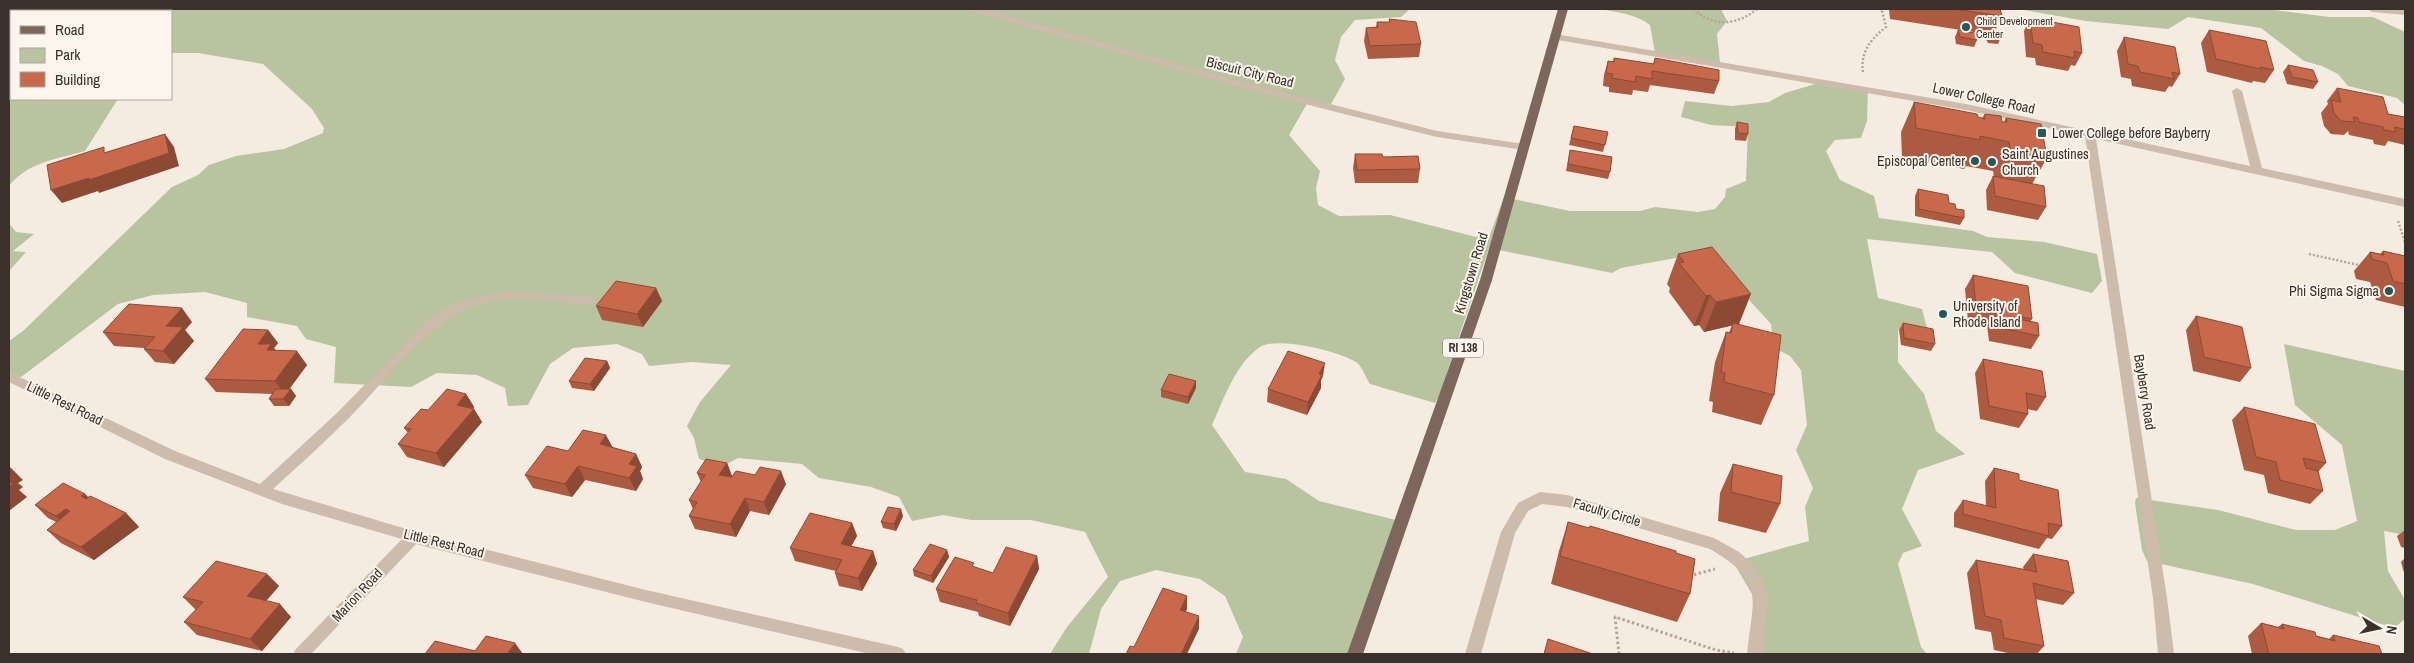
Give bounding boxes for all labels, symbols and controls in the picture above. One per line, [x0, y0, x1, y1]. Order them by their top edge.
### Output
legend [10, 10, 172, 100]
place label: Child Development Center [1976, 14, 2053, 41]
text: Road [55, 19, 84, 40]
marker: Child Development Center [1960, 21, 1972, 33]
text: Park [55, 44, 81, 65]
street label: Biscuit City Road [1204, 52, 1296, 92]
text: Building [55, 69, 100, 90]
street label: Lower College Road [1931, 78, 2037, 118]
place label: Lower College before Bayberry [2052, 124, 2211, 142]
marker: Lower College before Bayberry [2036, 127, 2048, 139]
place label: Saint Augustines Church [2002, 145, 2089, 179]
place label: Episcopal Center [1877, 152, 1965, 170]
marker: Episcopal Center [1969, 155, 1981, 167]
marker: Saint Augustines Church [1986, 156, 1998, 168]
street label: Kingstown Road [1450, 230, 1492, 316]
place label: Phi Sigma Sigma [2289, 282, 2380, 300]
marker: Phi Sigma Sigma [2383, 285, 2395, 297]
place label: University of Rhode Island [1953, 297, 2021, 331]
marker: University of Rhode Island [1937, 308, 1949, 320]
road number: RI 138 [1443, 338, 1483, 358]
street label: Bayberry Road [2130, 353, 2160, 431]
street label: Little Rest Road [24, 377, 106, 429]
street label: Faculty Circle [1571, 494, 1643, 530]
street label: Little Rest Road [402, 524, 486, 562]
street label: Marion Road [328, 565, 386, 625]
north arrow [2354, 603, 2404, 653]
text: N [2382, 625, 2401, 636]

